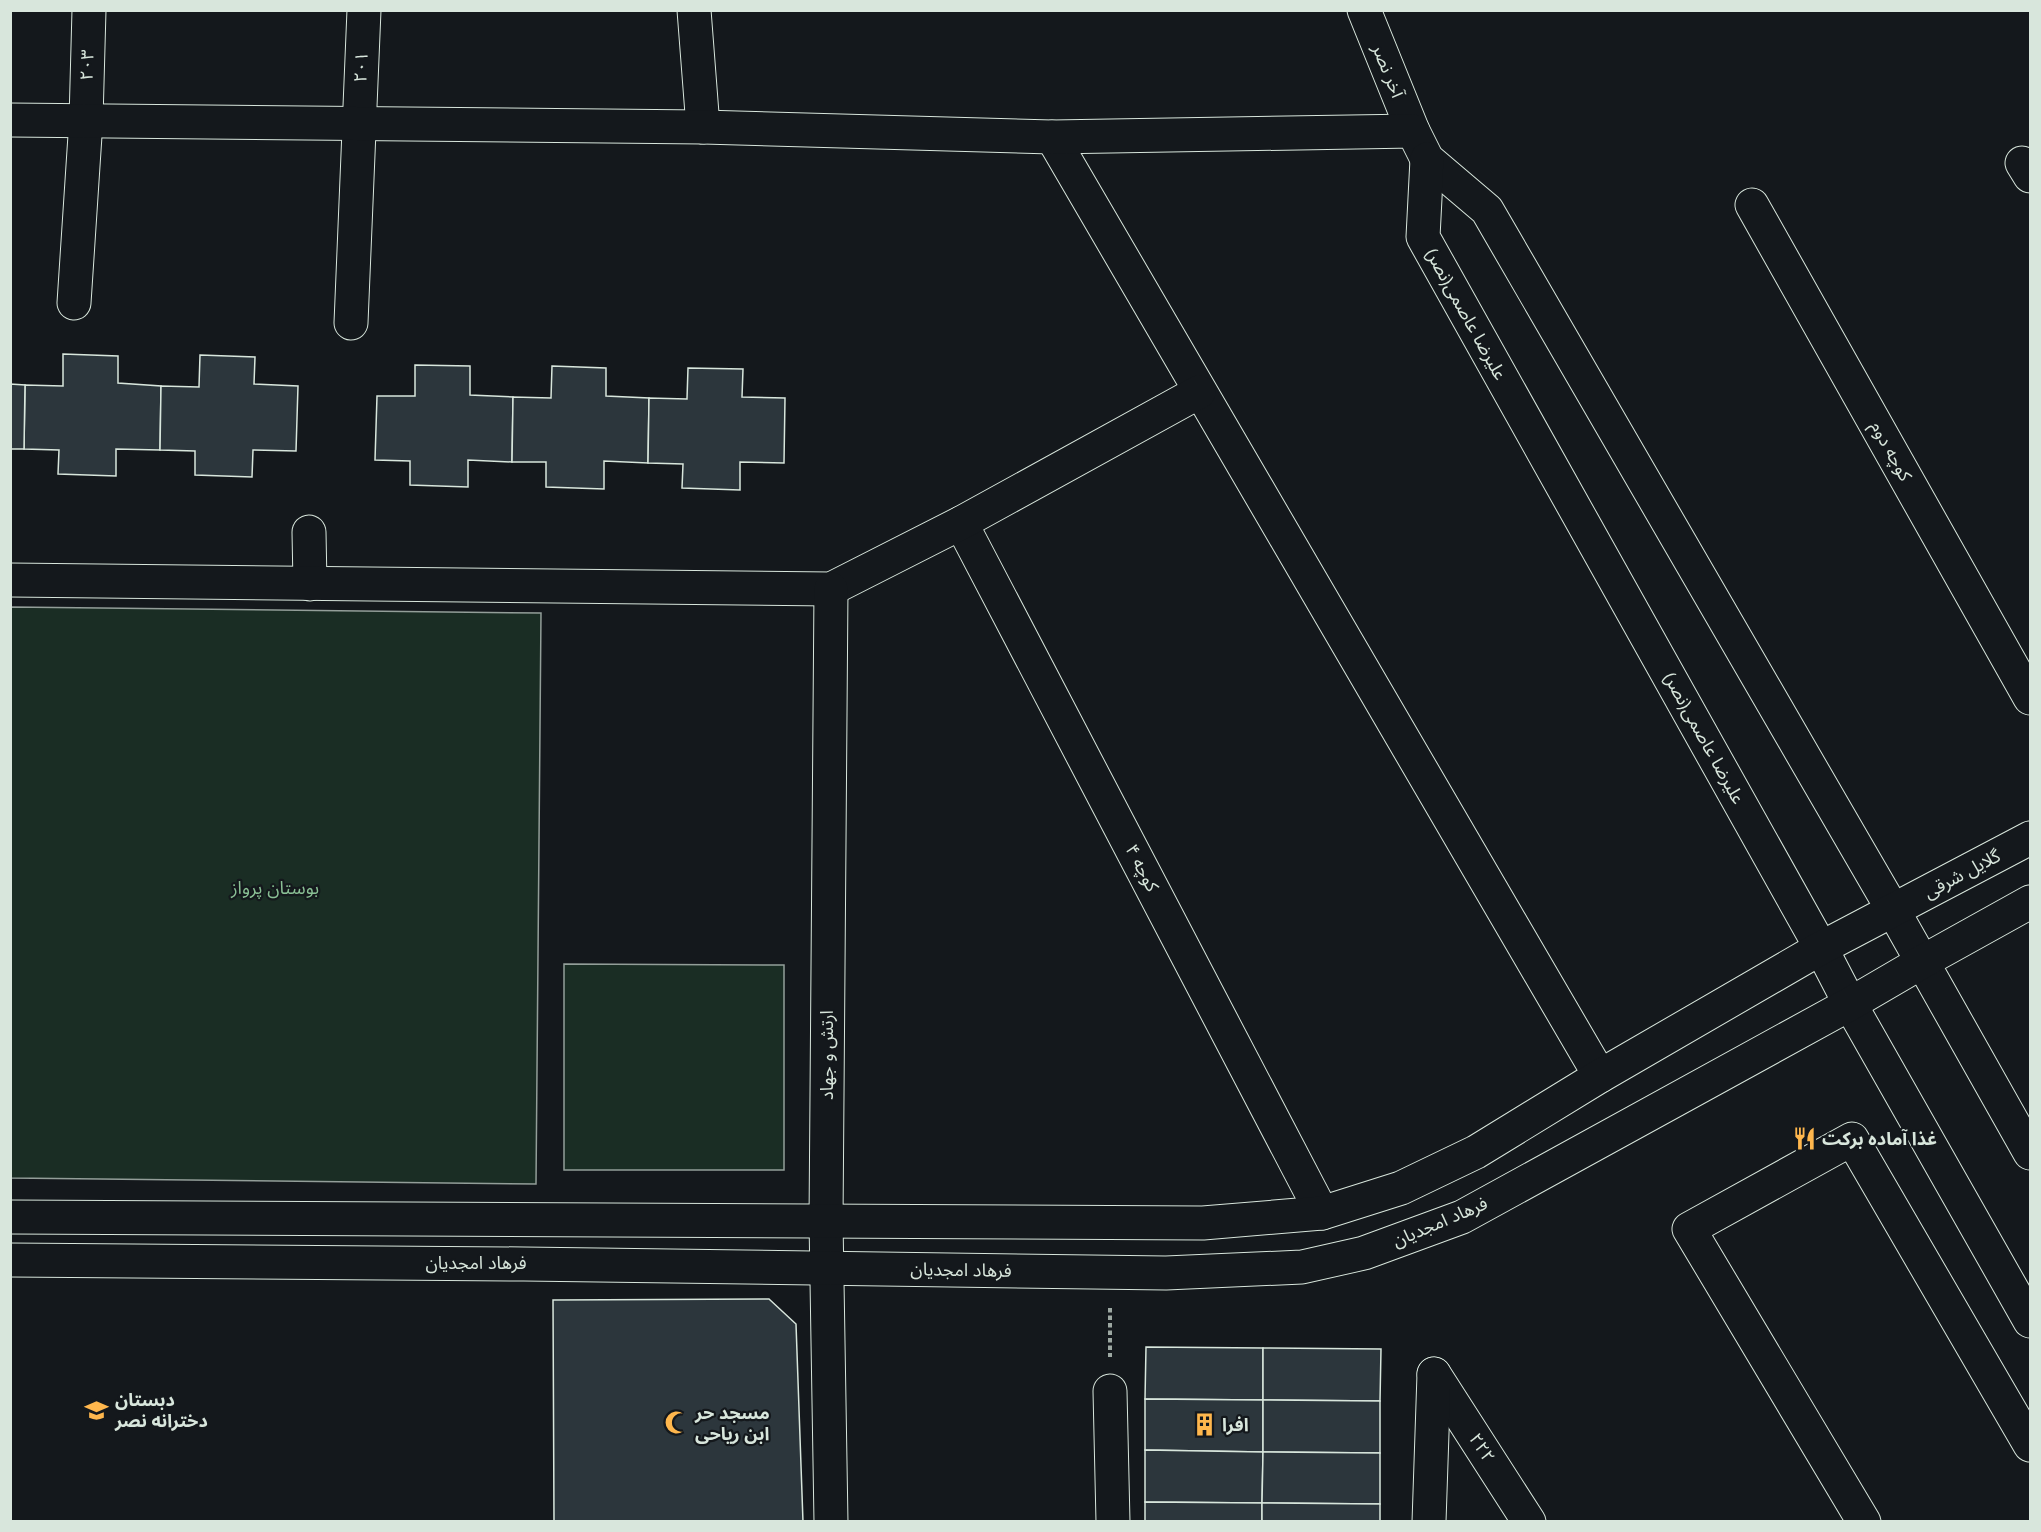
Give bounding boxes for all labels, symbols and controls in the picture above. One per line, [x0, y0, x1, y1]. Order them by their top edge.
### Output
street label: آخر نصر [1367, 40, 1410, 102]
street label: ۲۰۳ [74, 49, 99, 81]
street label: ۲۰۱ [348, 51, 373, 83]
street label: علیرضا عاصمی(نصر) [1421, 244, 1512, 384]
street label: کوچه دوم [1863, 417, 1918, 487]
street label: علیرضا عاصمی(نصر) [1659, 668, 1750, 808]
street label: کوچه ۴ [1120, 840, 1165, 896]
street label: گلایل شرقی [1919, 844, 2005, 903]
park label: بوستان پرواز [230, 876, 319, 899]
street label: ارتش و جهاد [815, 1010, 838, 1100]
restaurant icon: غذا آماده برکت [1791, 1126, 1817, 1152]
place label: غذا آماده برکت [1822, 1127, 1937, 1150]
street label: فرهاد امجدیان [1389, 1191, 1491, 1252]
street label: فرهاد امجدیان [425, 1251, 527, 1274]
street label: فرهاد امجدیان [910, 1257, 1012, 1282]
place label: دبستان دخترانه نصر [114, 1388, 208, 1432]
school or university icon: دبستان دخترانه نصر [84, 1397, 110, 1423]
place label: مسجد حر ابن ریاحی [694, 1401, 770, 1445]
mosque icon: مسجد حر ابن ریاحی [664, 1410, 690, 1436]
building icon: افرا [1191, 1412, 1217, 1438]
place label: افرا [1222, 1413, 1249, 1436]
street label: ۲۲۲ [1464, 1429, 1500, 1467]

